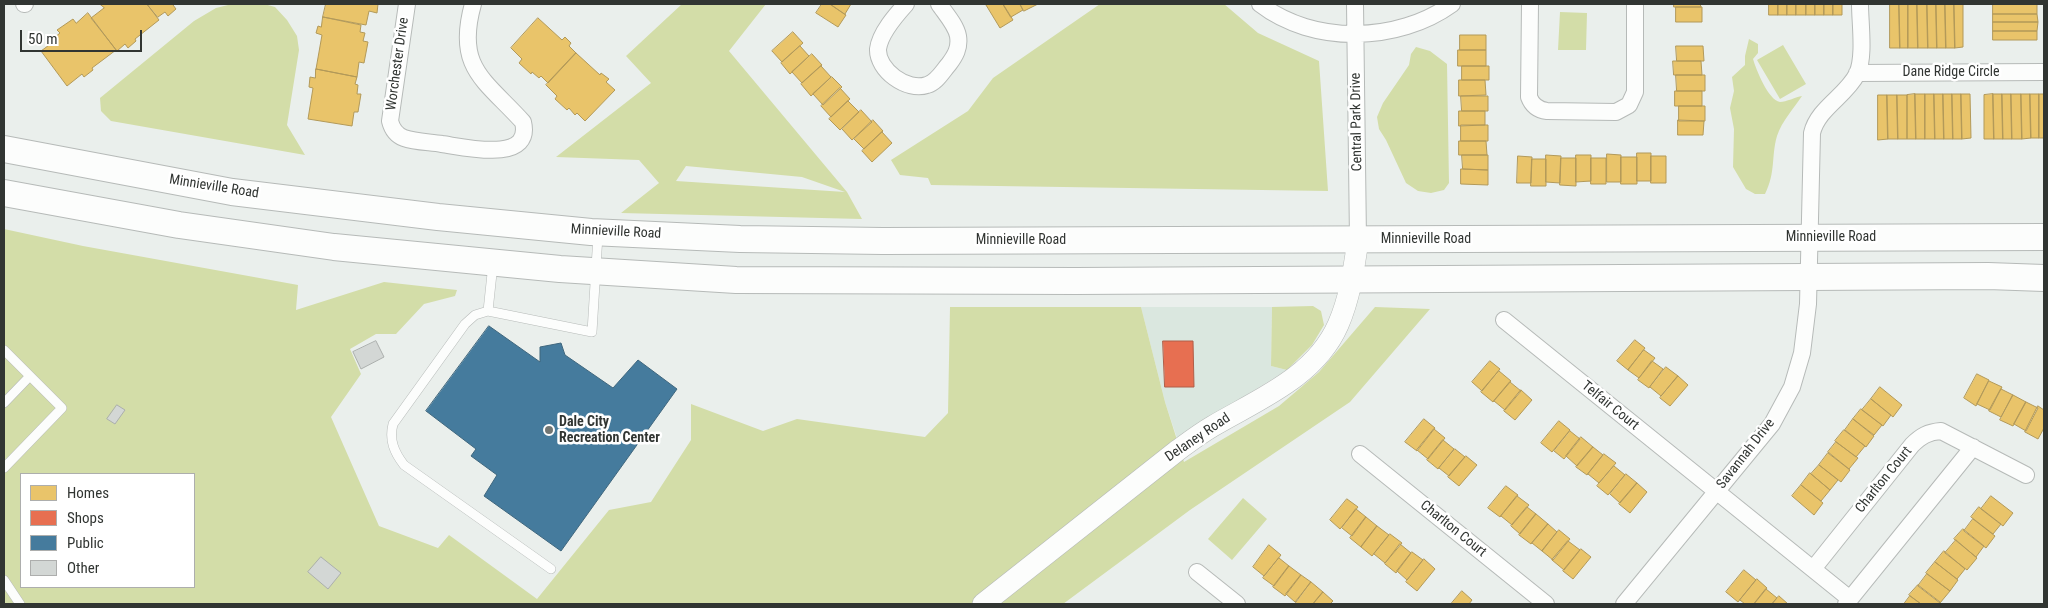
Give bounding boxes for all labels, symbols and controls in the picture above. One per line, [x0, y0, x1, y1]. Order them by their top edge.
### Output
street label: Worchester Drive [383, 16, 413, 112]
scale bar [22, 20, 145, 52]
text: 50 m [28, 30, 58, 48]
street label: Dane Ridge Circle [1902, 64, 2000, 80]
street label: Central Park Drive [1348, 73, 1366, 171]
street label: Minnieville Road [168, 172, 260, 202]
street label: Minnieville Road [570, 221, 662, 243]
street label: Minnieville Road [1786, 229, 1876, 245]
street label: Minnieville Road [1381, 231, 1471, 247]
street label: Minnieville Road [976, 232, 1066, 248]
street label: Telfair Court [1578, 378, 1642, 434]
street label: Delaney Road [1162, 410, 1234, 466]
place label: Dale City Recreation Center [559, 414, 660, 447]
street label: Savannah Drive [1713, 415, 1779, 493]
marker: Dale City Recreation Center [543, 424, 555, 436]
street label: Charlton Court [1852, 443, 1916, 517]
legend [20, 473, 195, 588]
text: Homes [67, 484, 109, 502]
street label: Charlton Court [1416, 497, 1490, 561]
text: Shops [67, 509, 104, 527]
text: Public [67, 534, 104, 552]
text: Other [67, 559, 99, 577]

